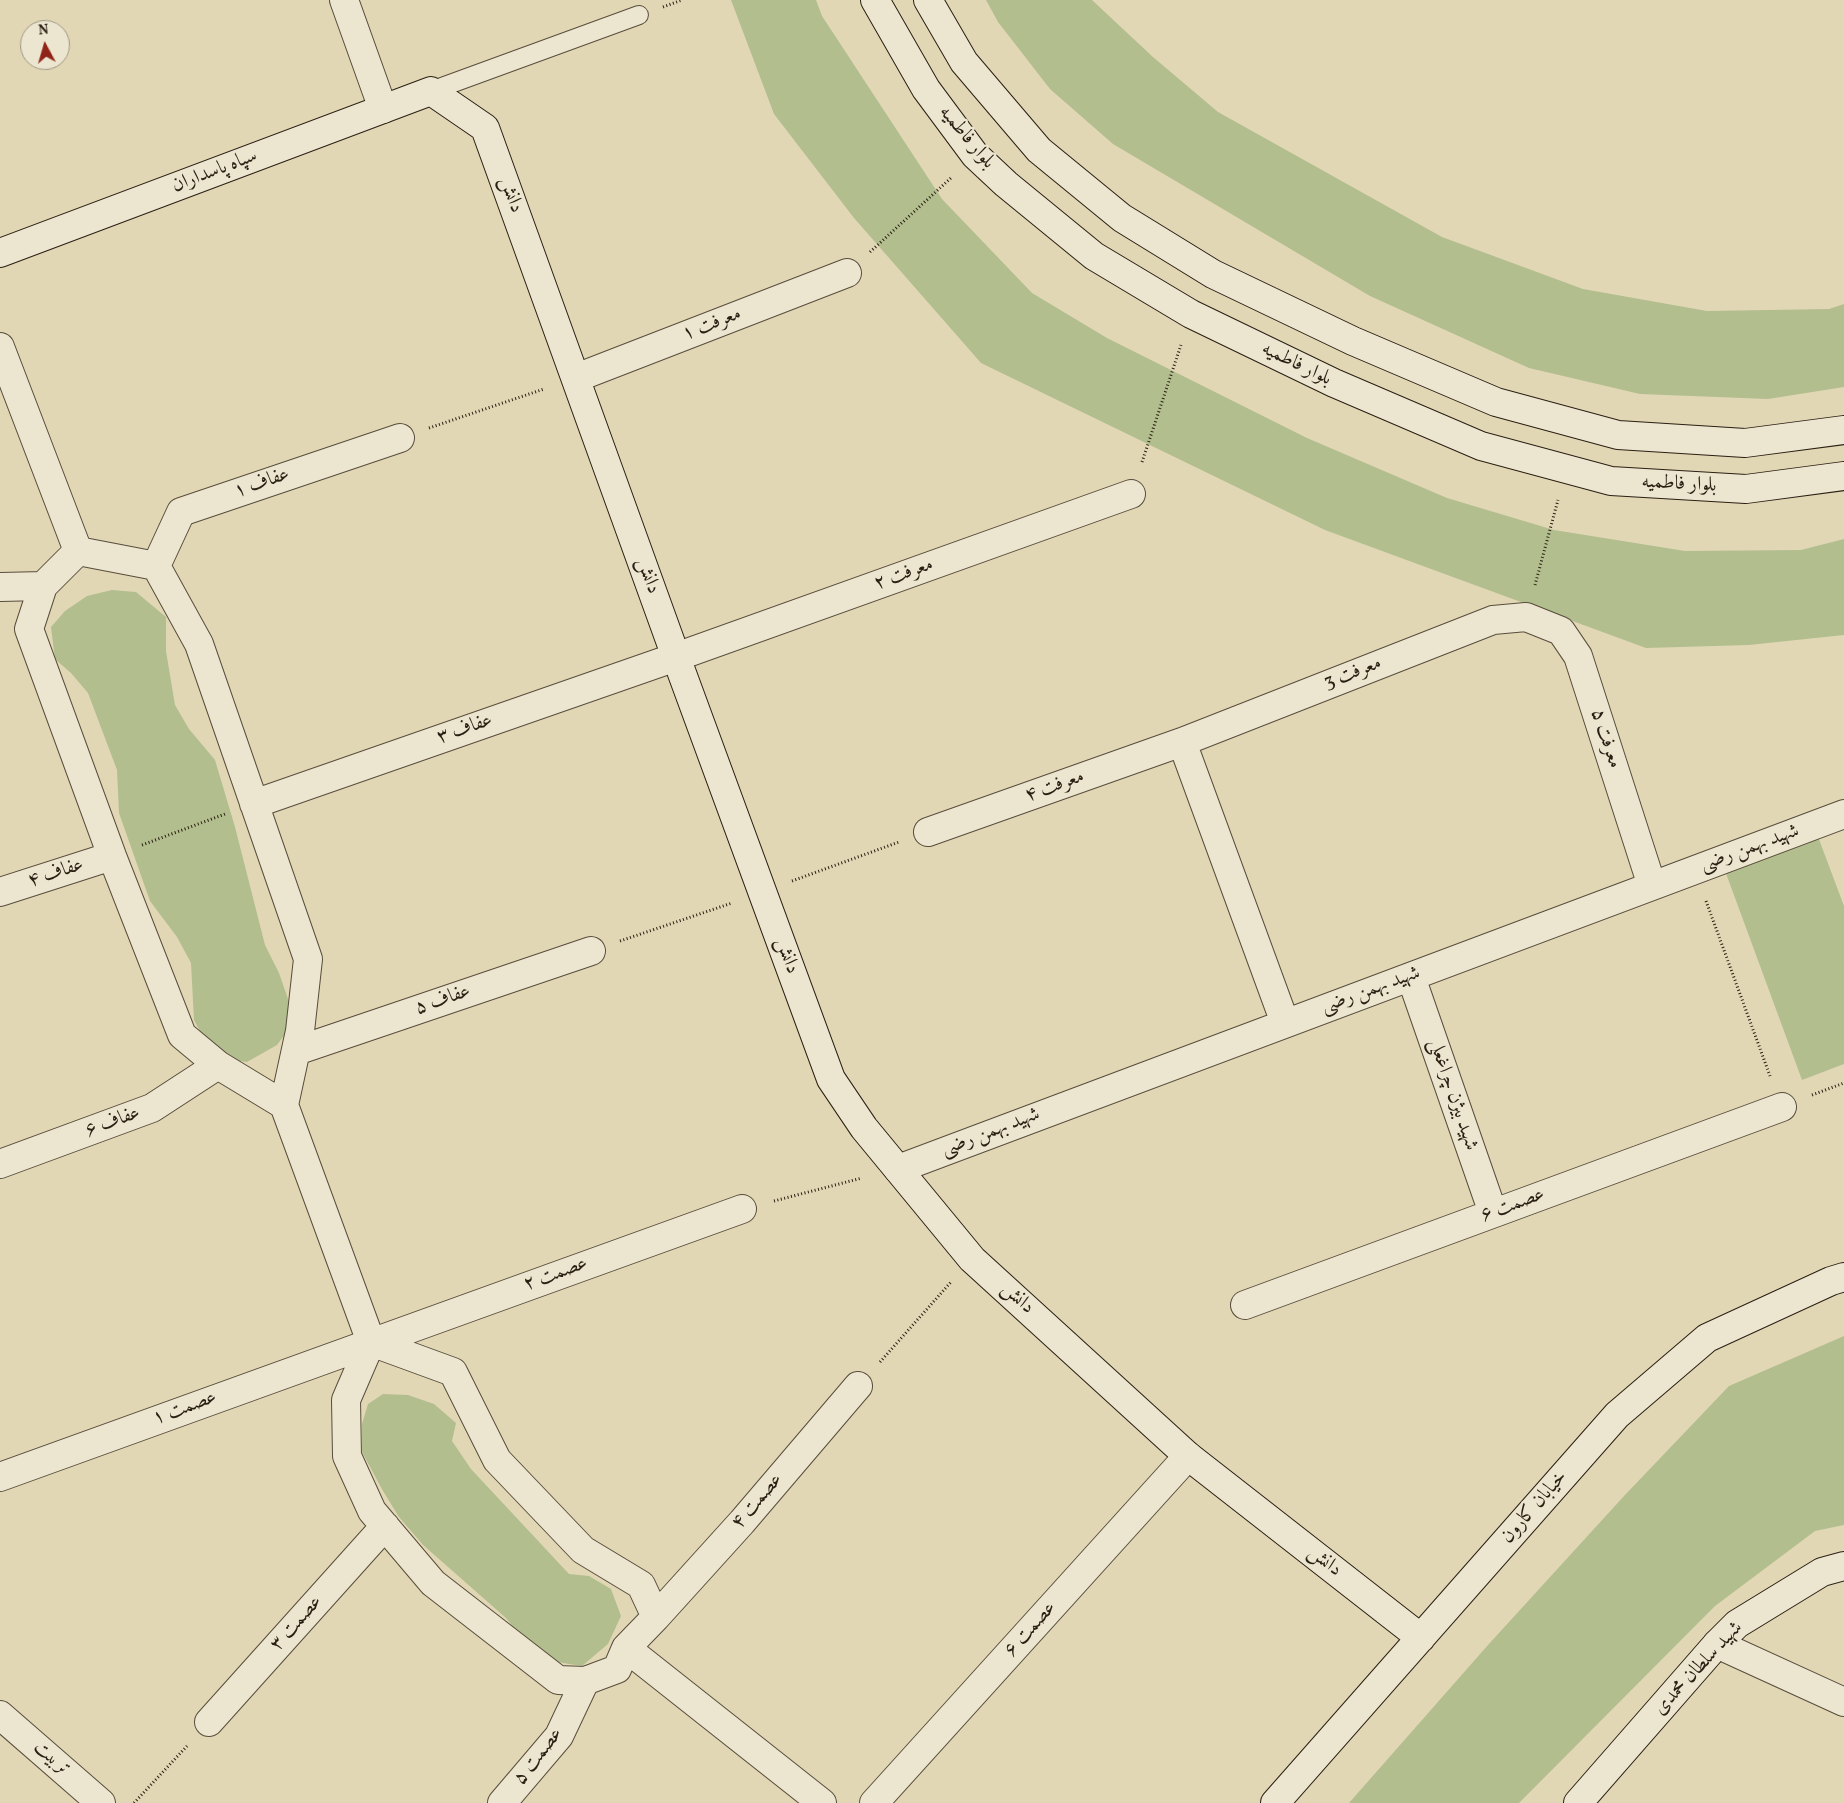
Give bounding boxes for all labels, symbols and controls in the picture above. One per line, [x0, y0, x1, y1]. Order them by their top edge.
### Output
north arrow [20, 20, 70, 70]
text: N [37, 21, 50, 41]
street label: بلوار فاطمیه [933, 102, 999, 174]
street label: سپاه پاسداران [169, 145, 261, 199]
street label: دانش [492, 174, 528, 216]
street label: معرفت ۱ [679, 303, 745, 347]
street label: بلوار فاطمیه [1257, 338, 1335, 392]
street label: عفاف ۱ [231, 463, 293, 505]
street label: بلوار فاطمیه [1641, 471, 1717, 499]
street label: معرفت ۲ [871, 553, 937, 597]
street label: دانش [629, 555, 665, 597]
street label: معرفت 3 [1321, 652, 1385, 696]
street label: معرفت ۵ [1584, 706, 1626, 772]
street label: عفاف ۳ [434, 709, 496, 751]
street label: معرفت ۴ [1022, 765, 1088, 809]
street label: شهید بهمن رضی [1697, 820, 1803, 878]
street label: عفاف ۴ [25, 854, 87, 894]
street label: دانش [768, 935, 804, 977]
street label: شهید بهمن رضی [1318, 962, 1424, 1020]
street label: عفاف ۵ [412, 980, 474, 1022]
street label: شهید بیژن چراغعلی [1422, 1036, 1482, 1154]
street label: عفاف ۶ [82, 1102, 144, 1144]
street label: شهید بهمن رضی [938, 1103, 1044, 1163]
street label: عصمت ۶ [1478, 1183, 1548, 1229]
street label: عصمت ۲ [521, 1252, 591, 1298]
street label: دانش [995, 1278, 1039, 1320]
street label: عصمت ۱ [150, 1386, 220, 1432]
street label: خیابان کارون [1497, 1466, 1573, 1550]
street label: عصمت ۴ [727, 1469, 789, 1535]
street label: دانش [1302, 1541, 1346, 1583]
street label: عصمت ۳ [266, 1591, 328, 1657]
street label: عصمت ۶ [1000, 1597, 1062, 1663]
street label: شهید سلطان محمدی [1649, 1617, 1749, 1721]
street label: عصمت ۵ [509, 1723, 569, 1791]
street label: تربیت [28, 1736, 74, 1782]

